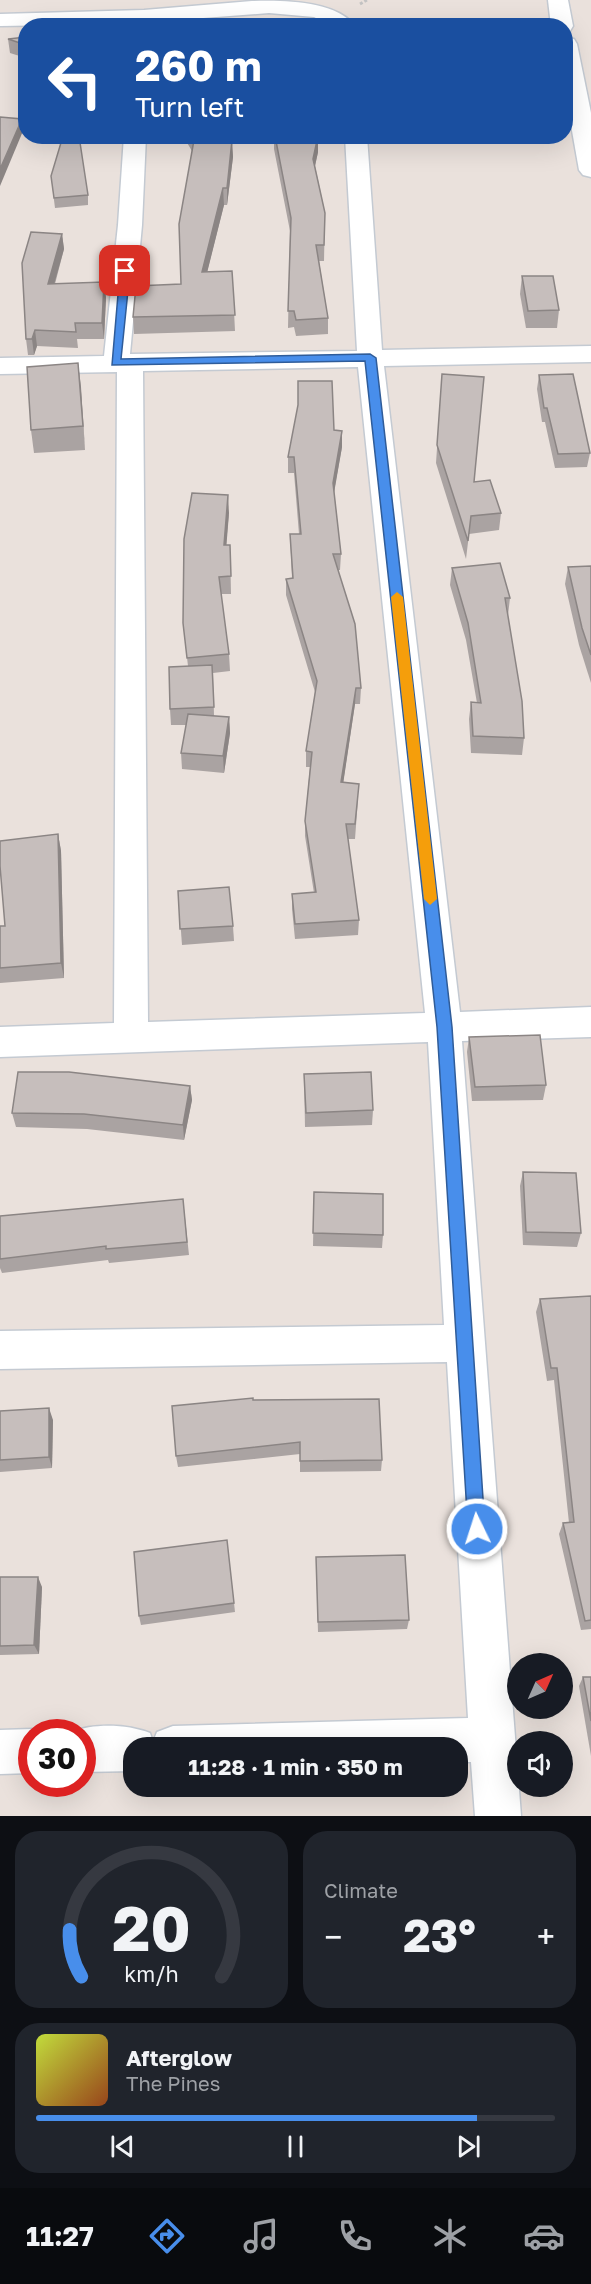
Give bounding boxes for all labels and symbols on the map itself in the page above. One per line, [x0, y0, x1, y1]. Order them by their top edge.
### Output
pin [99, 245, 150, 296]
position arrow [445, 1497, 509, 1561]
north arrow [507, 1653, 573, 1719]
speed limit sign: 30 [18, 1719, 96, 1797]

